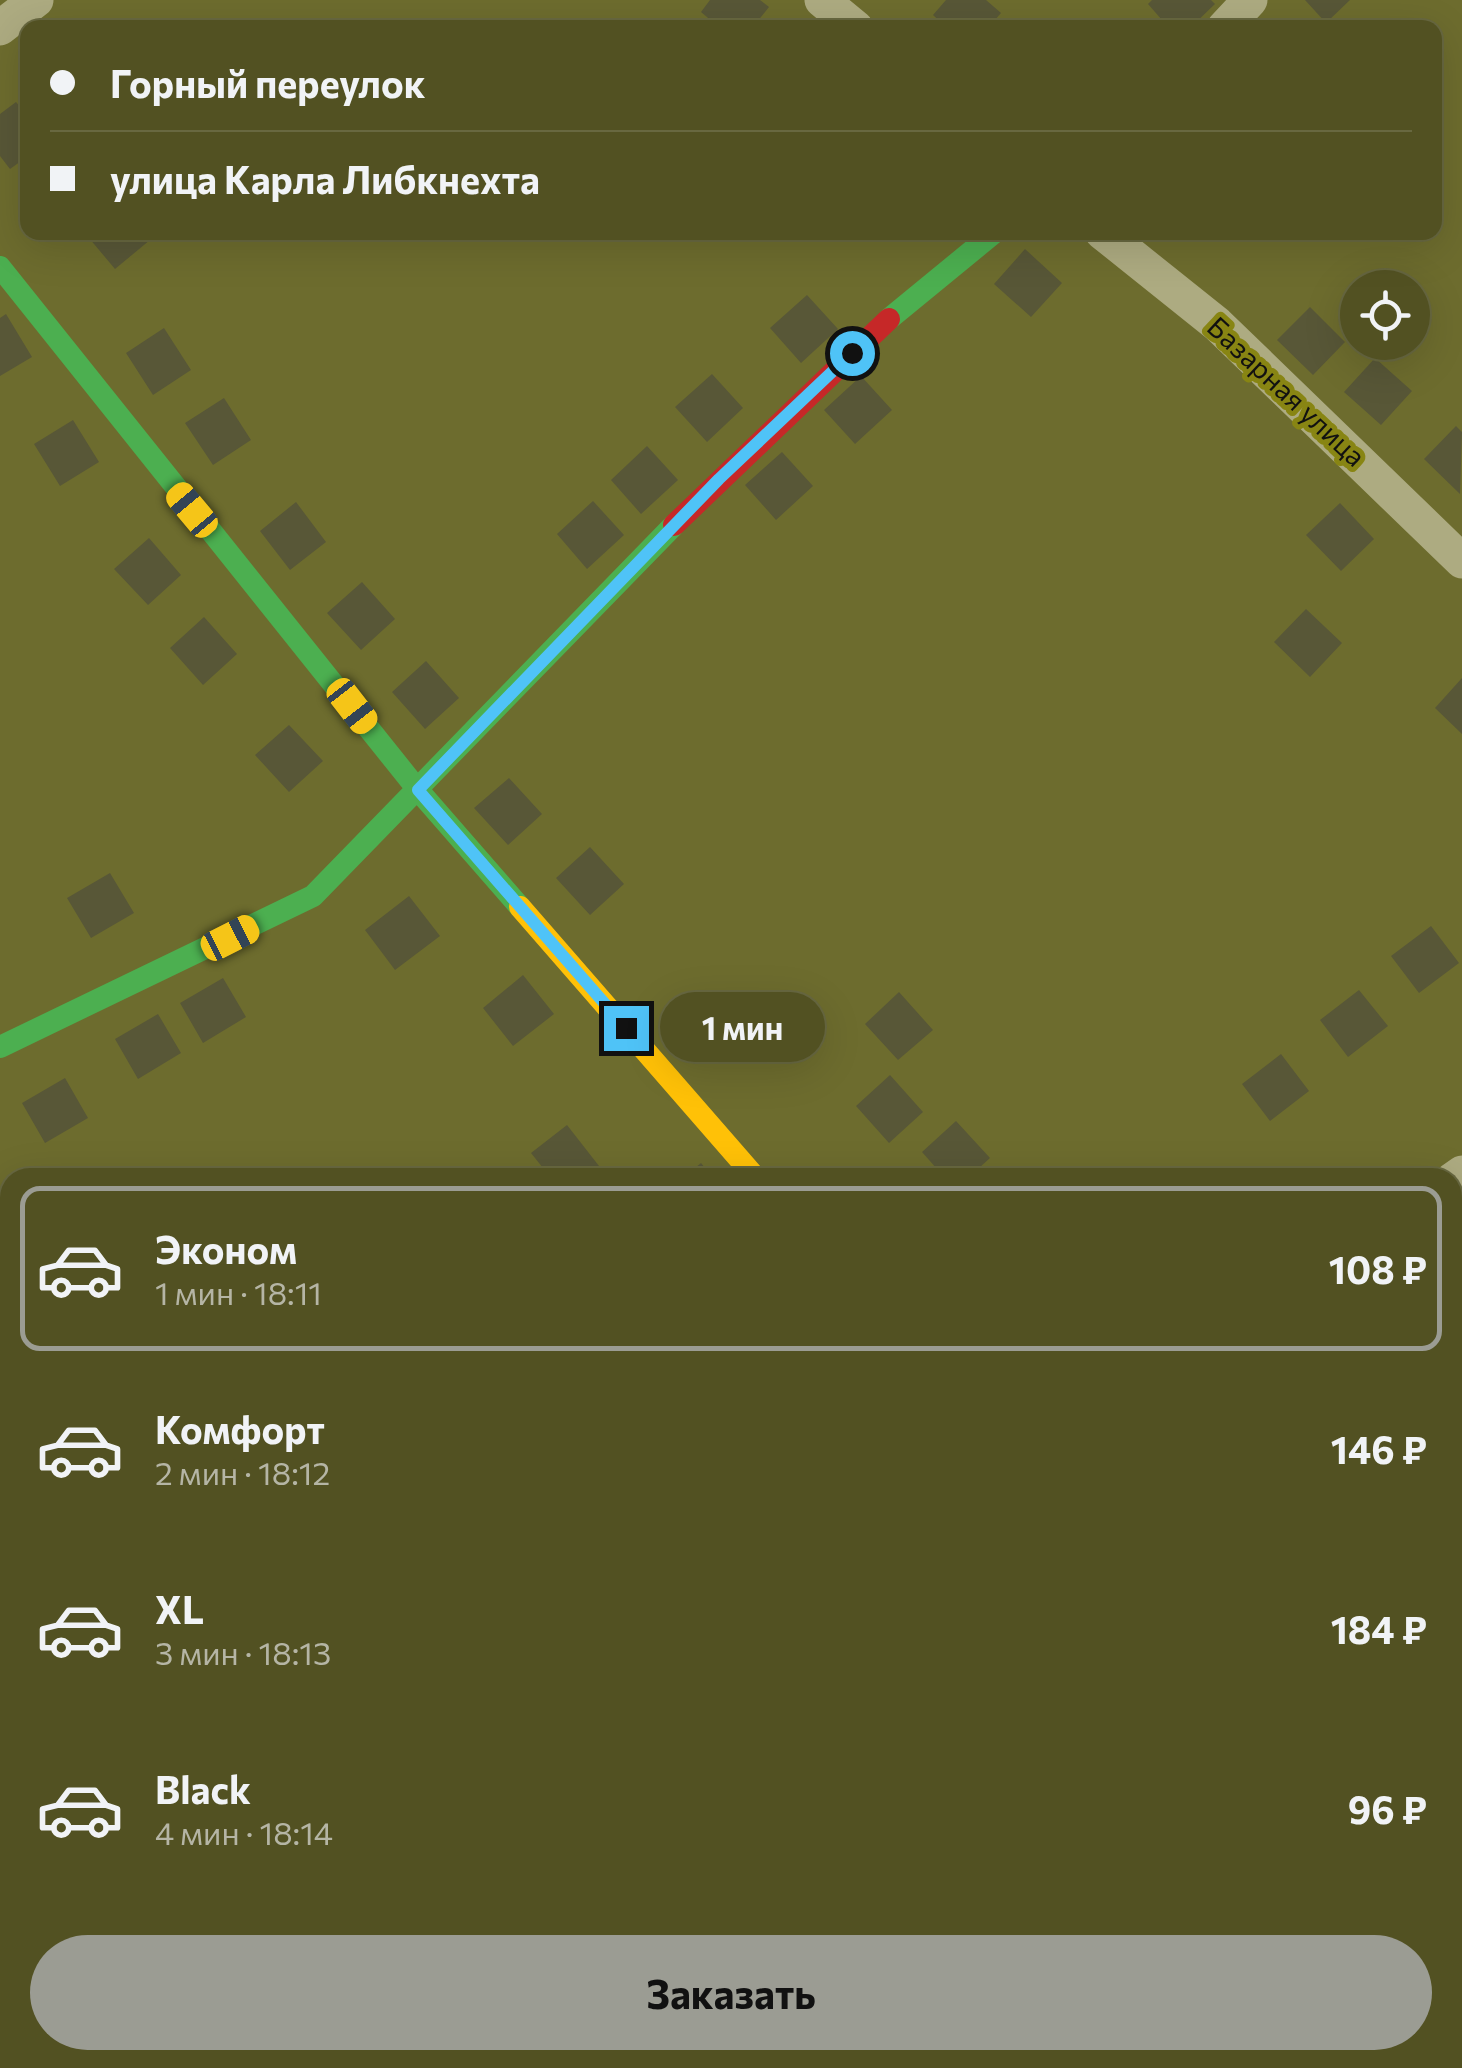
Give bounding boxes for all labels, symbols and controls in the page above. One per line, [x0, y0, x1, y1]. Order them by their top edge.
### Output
text: Горный переулок [110, 59, 425, 106]
text: улица Карла Либкнехта [110, 155, 540, 202]
map controls [1340, 270, 1430, 360]
button: locate [1340, 270, 1430, 360]
street label: Базарная улица [1201, 309, 1373, 473]
route start [830, 331, 875, 376]
car [161, 477, 223, 543]
car [322, 673, 382, 739]
car [196, 911, 264, 965]
callout: 1 мин [661, 993, 826, 1063]
route end [604, 1006, 649, 1051]
text: 1 мин [702, 1007, 783, 1047]
icon: car [35, 1224, 125, 1314]
text: Эконом [155, 1225, 297, 1272]
text: 108 ₽ [1329, 1245, 1427, 1292]
text: 1 мин · 18:11 [155, 1272, 322, 1312]
icon: car [35, 1404, 125, 1494]
text: Комфорт [155, 1405, 325, 1452]
text: 146 ₽ [1331, 1425, 1427, 1472]
text: 2 мин · 18:12 [155, 1452, 330, 1492]
icon: car [35, 1584, 125, 1674]
text: XL [155, 1585, 204, 1632]
text: 184 ₽ [1331, 1605, 1427, 1652]
text: 3 мин · 18:13 [155, 1632, 331, 1672]
icon: car [35, 1764, 125, 1854]
text: Black [155, 1765, 251, 1812]
text: 96 ₽ [1348, 1785, 1427, 1832]
text: 4 мин · 18:14 [155, 1812, 333, 1852]
button: Заказать [30, 1935, 1432, 2050]

